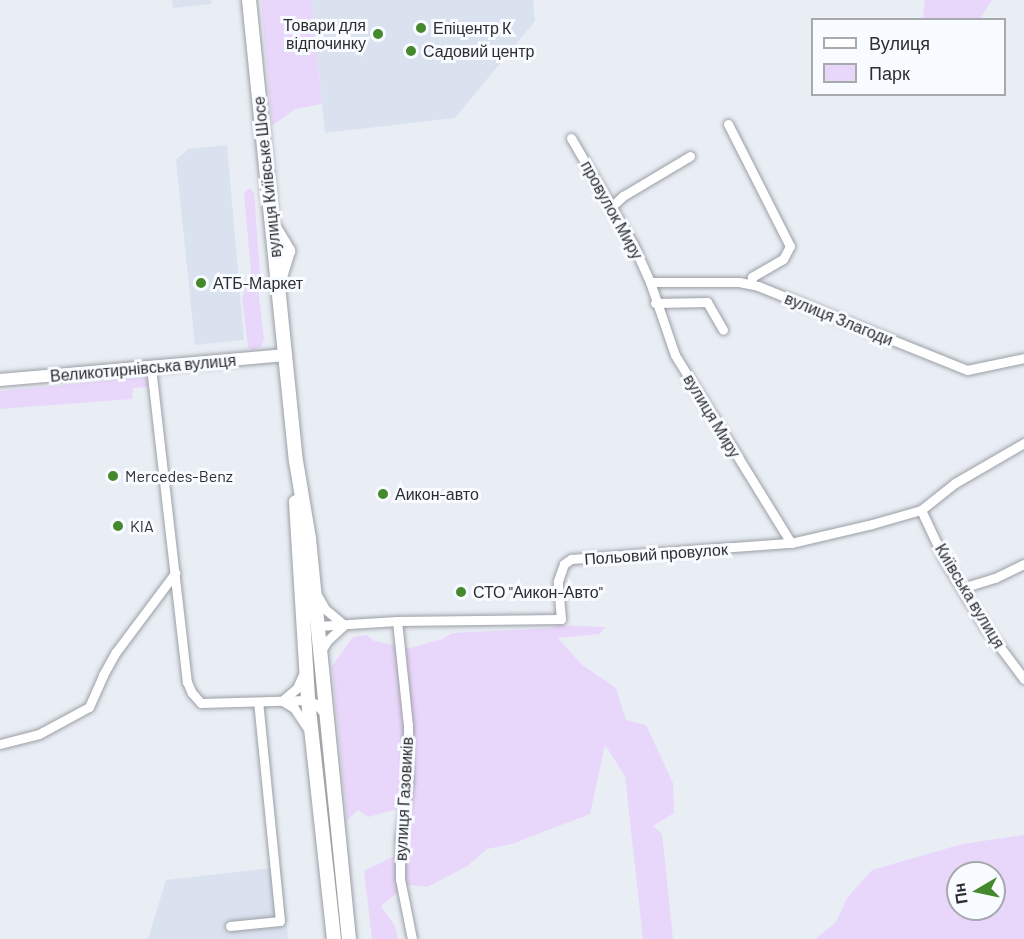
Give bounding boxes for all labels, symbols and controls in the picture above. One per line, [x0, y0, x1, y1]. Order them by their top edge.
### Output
place label: Товари для відпочинку [283, 15, 366, 53]
place label: Епіцентр К [433, 18, 511, 38]
legend [811, 18, 1006, 96]
marker: Епіцентр К [414, 21, 428, 35]
marker: Товари для відпочинку [371, 27, 385, 41]
text: Вулиця [869, 32, 930, 54]
place label: Садовий центр [423, 41, 534, 61]
marker: Садовий центр [404, 44, 418, 58]
text: Парк [869, 62, 910, 84]
street label: вулиця Київське Шосе [249, 95, 285, 259]
street label: провулок Миру [577, 157, 647, 263]
place label: АТБ-Маркет [213, 273, 303, 293]
marker: АТБ-Маркет [194, 276, 208, 290]
street label: вулиця Злагоди [782, 289, 896, 349]
street label: Великотирнівська вулиця [49, 350, 237, 386]
street label: вулиця Миру [680, 371, 744, 461]
place label: Mercedes-Benz [125, 466, 233, 486]
marker: Mercedes-Benz [106, 469, 120, 483]
place label: Аикон-авто [395, 484, 479, 504]
marker: Аикон-авто [376, 487, 390, 501]
place label: KIA [130, 516, 154, 536]
marker: KIA [111, 519, 125, 533]
street label: Польовий провулок [584, 539, 728, 569]
street label: Київська вулиця [931, 540, 1009, 652]
place label: СТО "Аикон-Авто" [473, 582, 603, 602]
marker: СТО "Аикон-Авто" [454, 585, 468, 599]
street label: вулиця Газовиків [391, 737, 417, 861]
north arrow [946, 861, 1006, 921]
text: Пн [949, 882, 971, 906]

